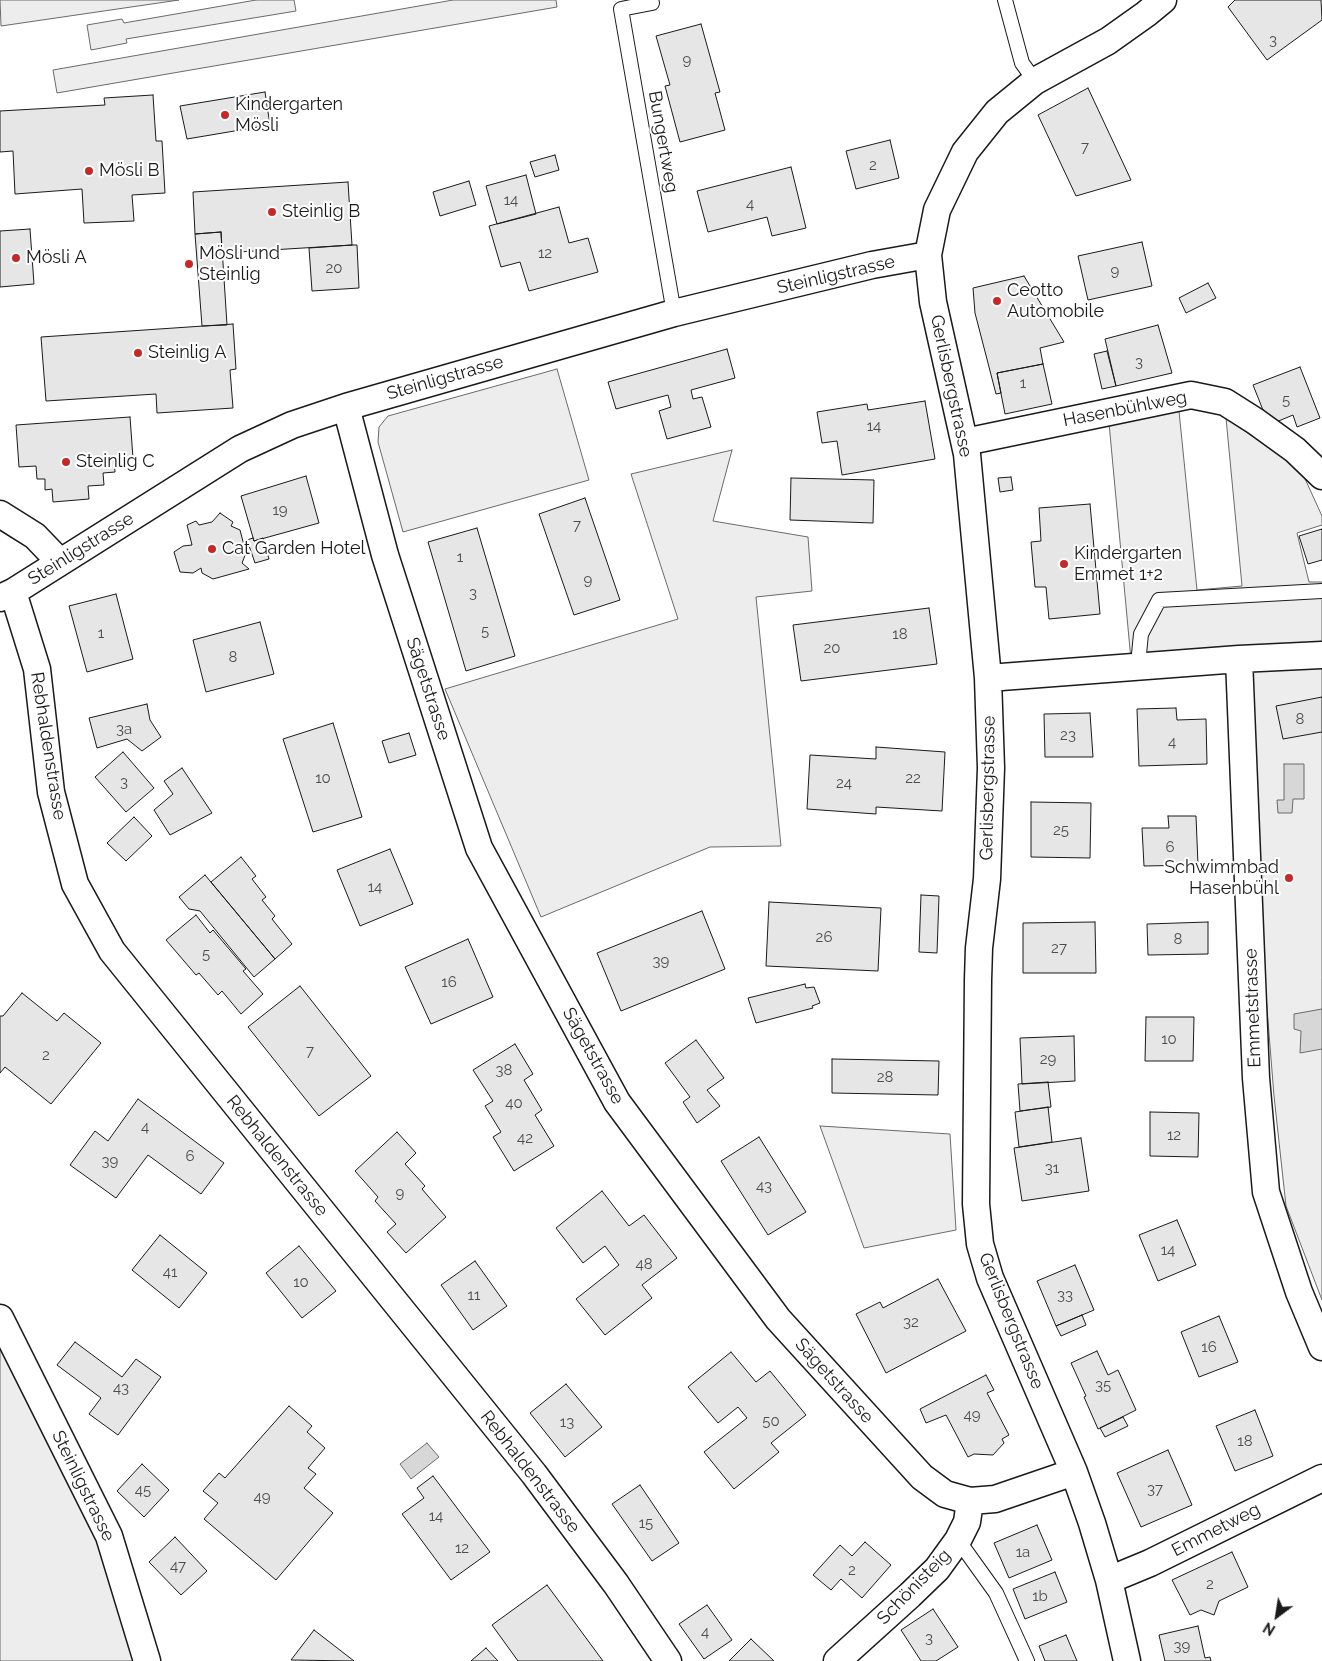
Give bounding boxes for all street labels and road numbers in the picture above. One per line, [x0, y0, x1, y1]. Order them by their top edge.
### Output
street label: Bungertweg [643, 89, 683, 195]
street label: Steinligstrasse [775, 251, 897, 299]
street label: Gerlisbergstrasse [925, 313, 977, 459]
street label: Steinligstrasse [384, 351, 506, 405]
street label: Hasenbühlweg [1061, 386, 1189, 432]
street label: Steinligstrasse [24, 508, 138, 590]
street label: Sägetstrasse [401, 635, 455, 743]
street label: Rebhaldenstrasse [26, 671, 70, 821]
street label: Gerlisbergstrasse [976, 715, 1000, 861]
street label: Emmetstrasse [1240, 948, 1266, 1068]
street label: Sägetstrasse [558, 1004, 628, 1108]
street label: Rebhaldenstrasse [222, 1091, 332, 1221]
street label: Gerlisbergstrasse [974, 1250, 1048, 1392]
street label: Sägetstrasse [790, 1334, 878, 1428]
street label: Rebhaldenstrasse [476, 1407, 584, 1537]
street label: Steinligstrasse [47, 1427, 119, 1545]
street label: Emmetweg [1168, 1498, 1264, 1562]
street label: Schönisteig [873, 1545, 955, 1629]

